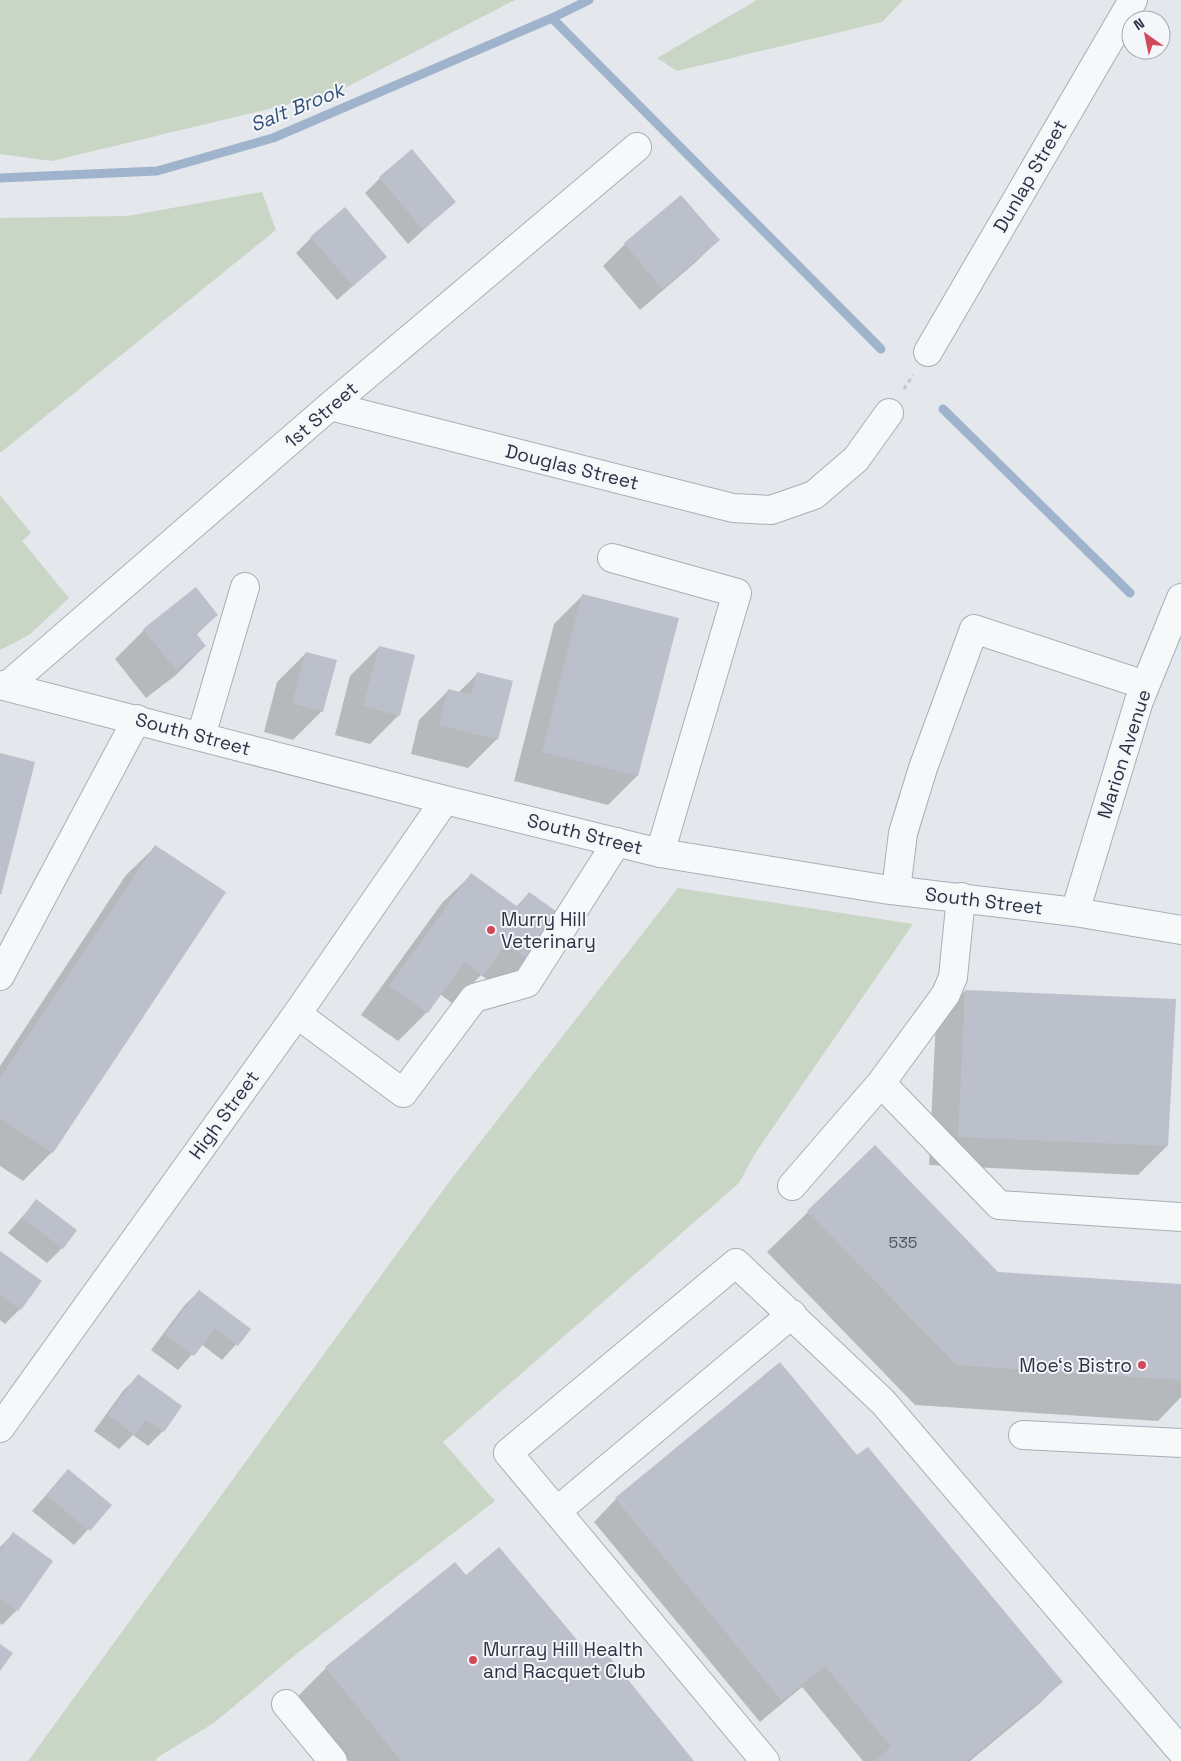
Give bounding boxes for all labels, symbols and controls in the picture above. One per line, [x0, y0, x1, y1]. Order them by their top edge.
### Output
north arrow [1121, 10, 1171, 60]
text: N [1130, 14, 1148, 34]
water label: Salt Brook [246, 76, 350, 138]
street label: Dunlap Street [988, 115, 1072, 237]
street label: 1st Street [279, 376, 363, 454]
street label: Douglas Street [503, 438, 641, 496]
street label: Marion Avenue [1091, 686, 1157, 822]
street label: South Street [133, 707, 253, 761]
street label: South Street [525, 808, 645, 860]
street label: South Street [924, 881, 1044, 921]
place label: Murry Hill Veterinary [501, 907, 596, 954]
marker: Murry Hill Veterinary [485, 924, 497, 936]
street label: High Street [183, 1066, 265, 1164]
house number: 535 [889, 1232, 917, 1253]
place label: Moe‘s Bistro [1019, 1353, 1132, 1378]
marker: Moe‘s Bistro [1136, 1359, 1148, 1371]
place label: Murray Hill Health and Racquet Club [483, 1637, 646, 1684]
marker: Murray Hill Health and Racquet Club [467, 1654, 479, 1666]

